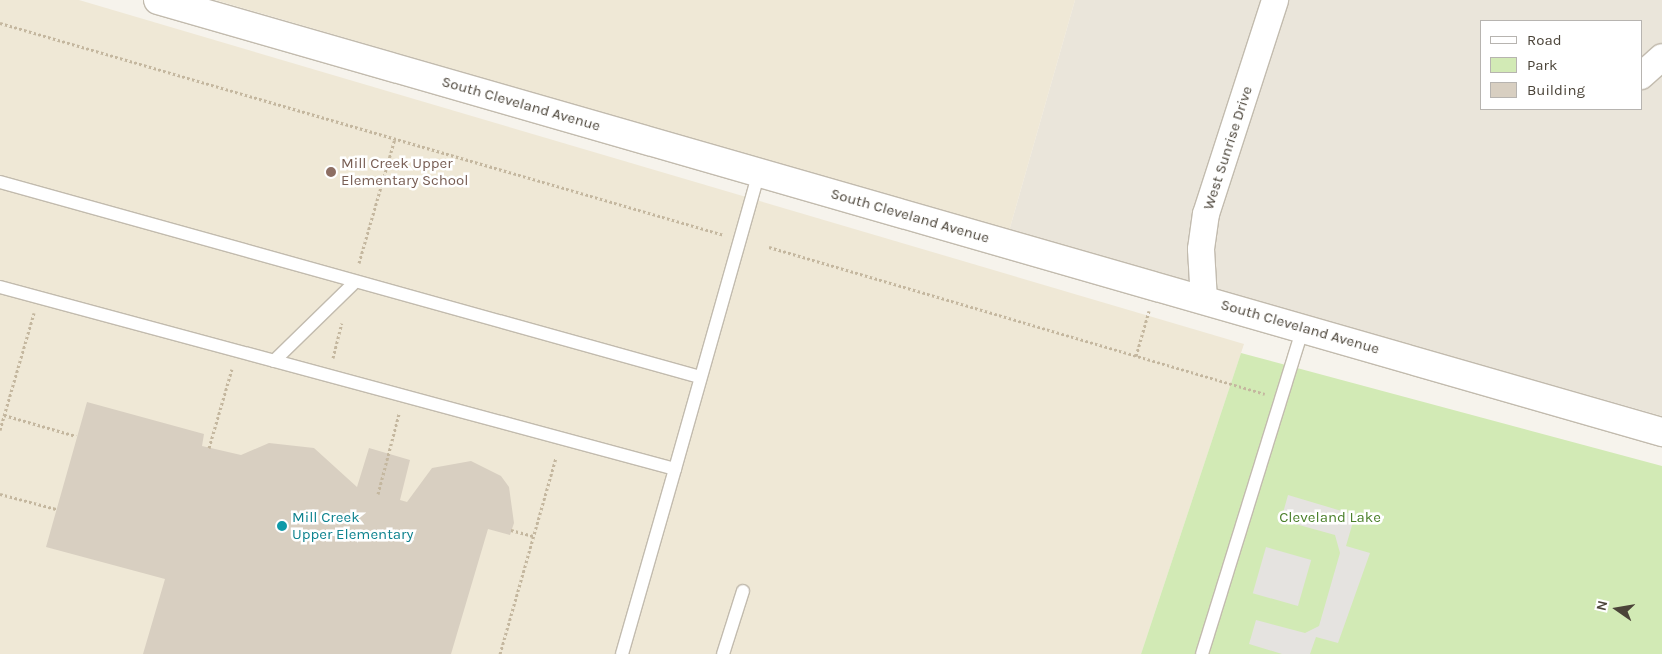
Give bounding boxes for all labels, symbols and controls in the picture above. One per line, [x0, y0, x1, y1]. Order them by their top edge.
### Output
legend [1480, 20, 1642, 110]
text: Road [1527, 31, 1562, 49]
text: Park [1527, 56, 1557, 74]
street label: South Cleveland Avenue [440, 73, 602, 135]
text: Building [1527, 81, 1585, 99]
street label: West Sunrise Drive [1200, 84, 1256, 212]
place label: Mill Creek Upper Elementary School [341, 154, 468, 189]
marker: Mill Creek Upper Elementary School [325, 166, 337, 178]
street label: South Cleveland Avenue [829, 185, 991, 247]
street label: South Cleveland Avenue [1219, 296, 1381, 358]
place label: Mill Creek Upper Elementary [292, 508, 413, 543]
park label: Cleveland Lake [1279, 509, 1381, 527]
marker: Mill Creek Upper Elementary [276, 520, 288, 532]
north arrow [1592, 584, 1642, 634]
text: N [1592, 599, 1611, 612]

